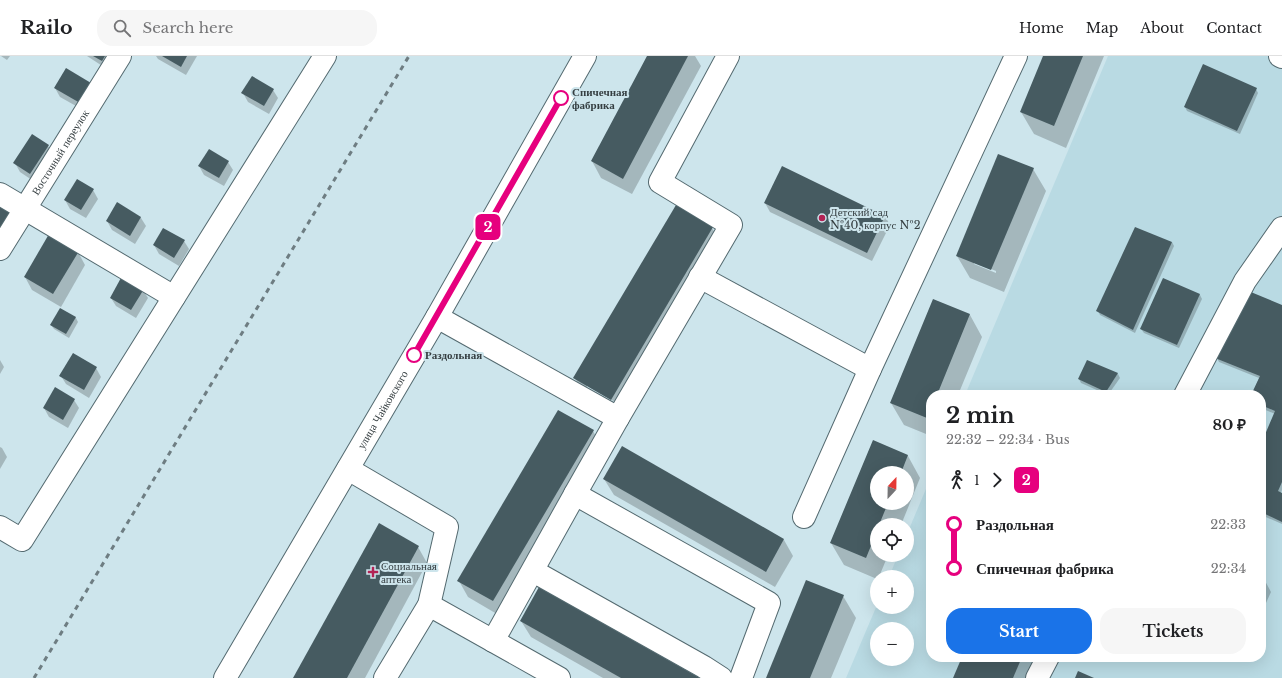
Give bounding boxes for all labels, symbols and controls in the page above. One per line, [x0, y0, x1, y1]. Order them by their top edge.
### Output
search box [97, 10, 377, 46]
text: Railo [20, 16, 73, 39]
icon: search [111, 17, 133, 39]
text: Search here [143, 18, 233, 37]
text: Home [1019, 19, 1064, 37]
text: Map [1086, 19, 1118, 37]
text: About [1140, 19, 1184, 37]
text: Contact [1206, 19, 1262, 37]
place label: Спичечная фабрика [572, 85, 627, 112]
marker: Спичечная фабрика [553, 90, 569, 106]
street label: Восточный переулок [28, 106, 92, 198]
place label: Детский сад №40, корпус №2 [830, 205, 921, 232]
marker: Детский сад №40, корпус №2 [817, 213, 827, 223]
line badge: 2 [475, 214, 501, 240]
text: 2 [483, 218, 493, 236]
marker: Раздольная [406, 347, 422, 363]
place label: Раздольная [425, 348, 482, 362]
street label: улица Чайковского [354, 368, 411, 452]
text: 2 min [946, 402, 1014, 429]
text: 80 ₽ [1212, 415, 1246, 434]
text: 22:32 – 22:34 · Bus [946, 431, 1070, 448]
north arrow [870, 466, 914, 510]
map controls [870, 466, 914, 666]
icon: walk [946, 469, 968, 491]
icon: forward [986, 469, 1008, 491]
text: 2 [1022, 471, 1031, 489]
text: 1 [974, 472, 980, 489]
text: Раздольная [976, 515, 1054, 534]
text: 22:33 [1210, 516, 1246, 533]
button: locate [870, 518, 914, 562]
place label: Социальная аптека [381, 559, 437, 586]
text: Спичечная фабрика [976, 559, 1114, 578]
text: 22:34 [1211, 560, 1246, 577]
marker: Социальная аптека [368, 567, 378, 577]
button: + [870, 570, 914, 614]
button: Start [946, 608, 1092, 654]
button: Tickets [1100, 608, 1246, 654]
button: − [870, 622, 914, 666]

